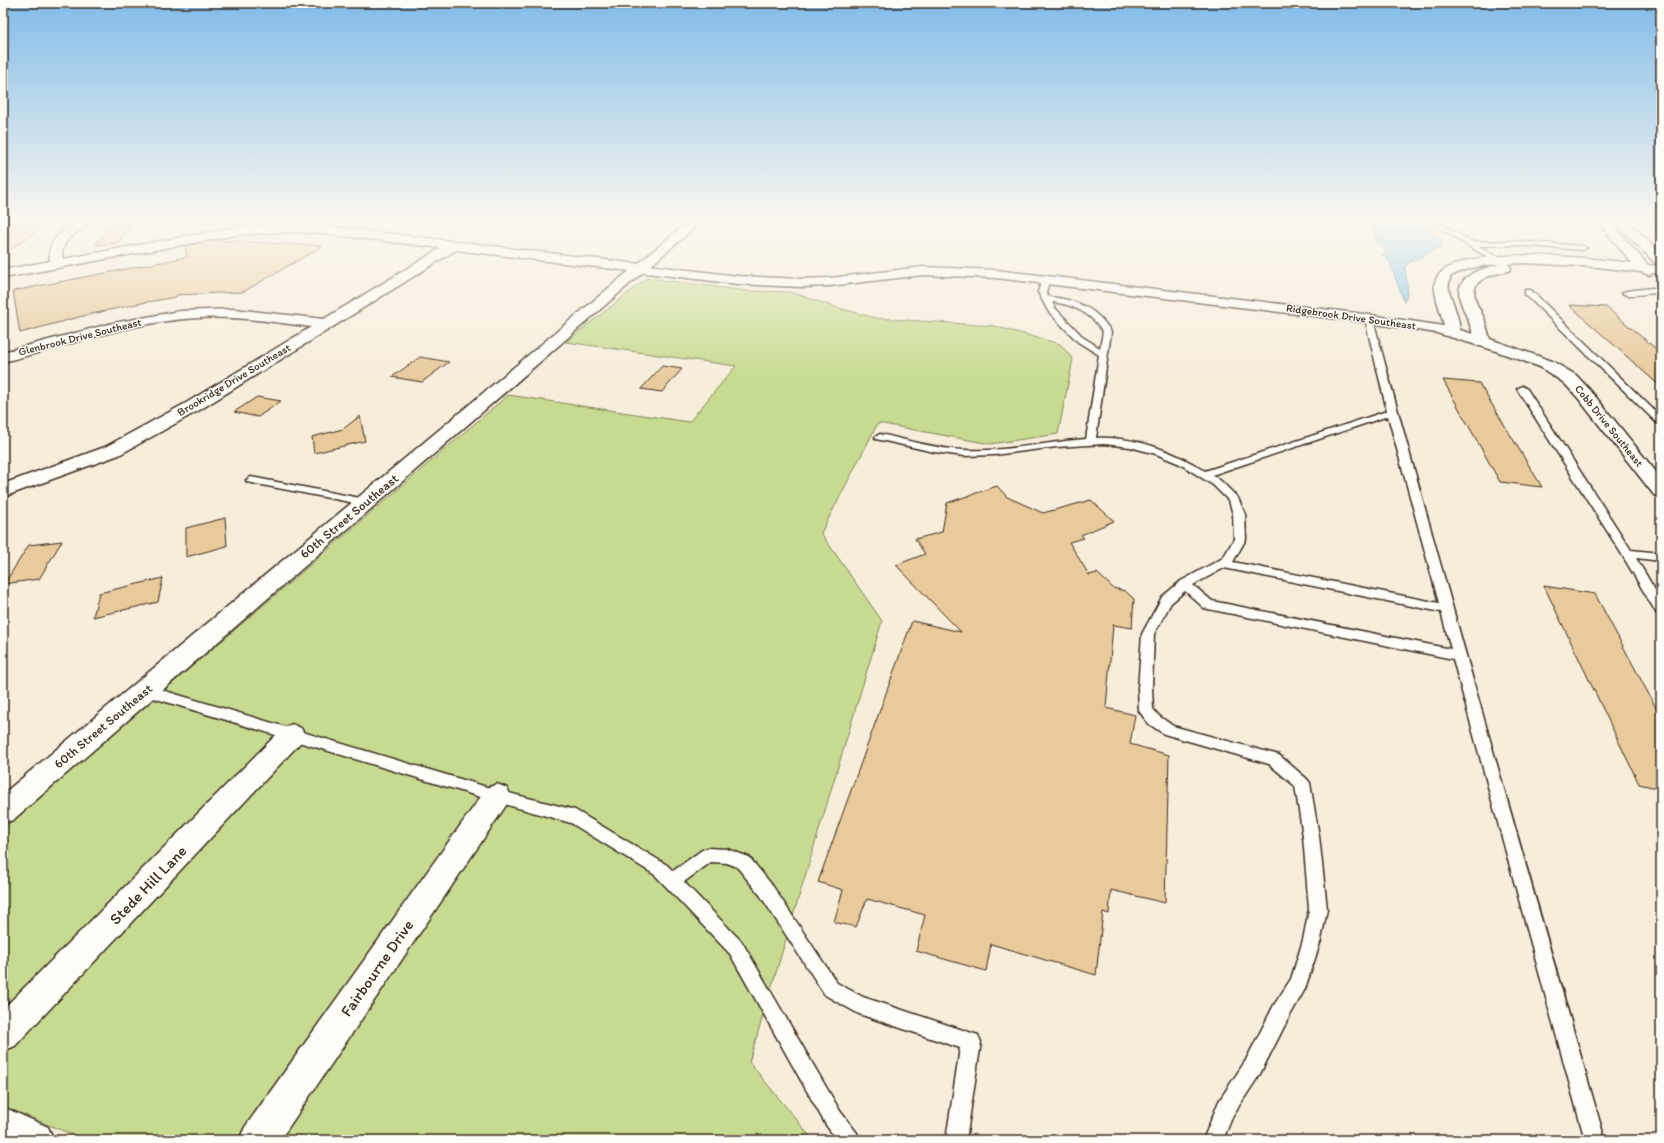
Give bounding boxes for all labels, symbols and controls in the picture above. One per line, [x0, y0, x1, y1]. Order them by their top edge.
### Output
street label: Ridgebrook Drive Southeast [1285, 301, 1417, 333]
street label: Glenbrook Drive Southeast [17, 315, 143, 359]
street label: Brookridge Drive Southeast [175, 341, 293, 419]
street label: Cobb Drive Southeast [1572, 382, 1646, 470]
street label: 60th Street Southeast [297, 471, 401, 561]
street label: 60th Street Southeast [51, 681, 155, 771]
street label: Stede Hill Lane [105, 841, 191, 929]
street label: Fairbourne Drive [337, 916, 417, 1020]

